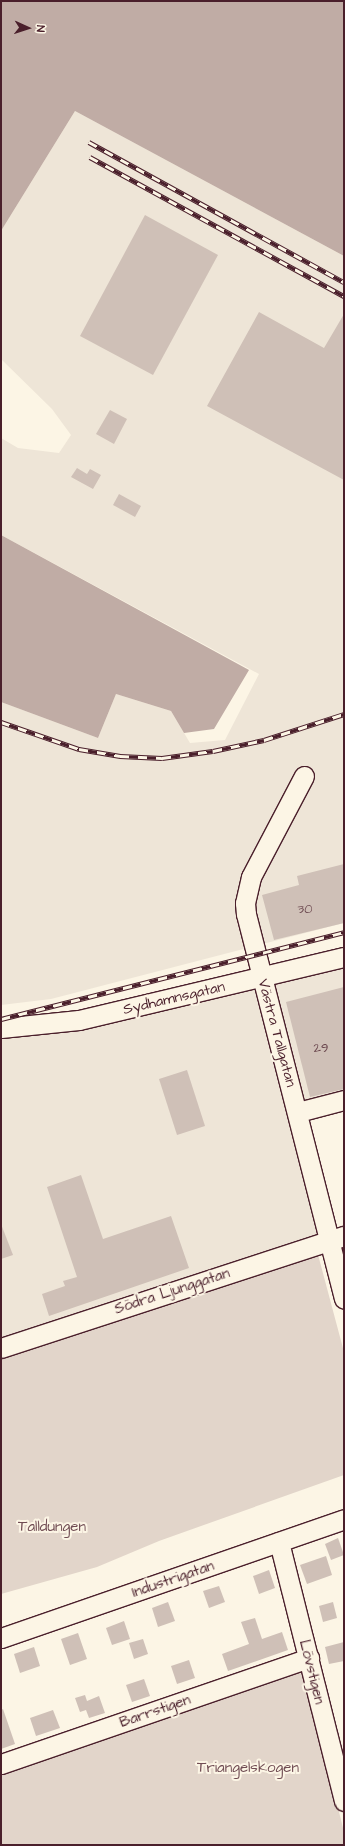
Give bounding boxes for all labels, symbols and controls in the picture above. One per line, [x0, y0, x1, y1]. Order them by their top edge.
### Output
north arrow [8, 8, 48, 48]
text: N [33, 25, 48, 32]
house number: 30 [298, 901, 312, 917]
street label: Västra Tallgatan [254, 977, 300, 1089]
street label: Sydhamnsgatan [121, 978, 227, 1018]
house number: 29 [314, 1040, 328, 1056]
street label: Södra Ljunggatan [112, 1264, 232, 1318]
park label: Talldungen [18, 1518, 86, 1536]
street label: Industrigatan [130, 1557, 216, 1601]
street label: Lövstigen [295, 1638, 329, 1706]
street label: Barrstigen [117, 1690, 193, 1732]
park label: Triangelskogen [197, 1759, 299, 1777]

